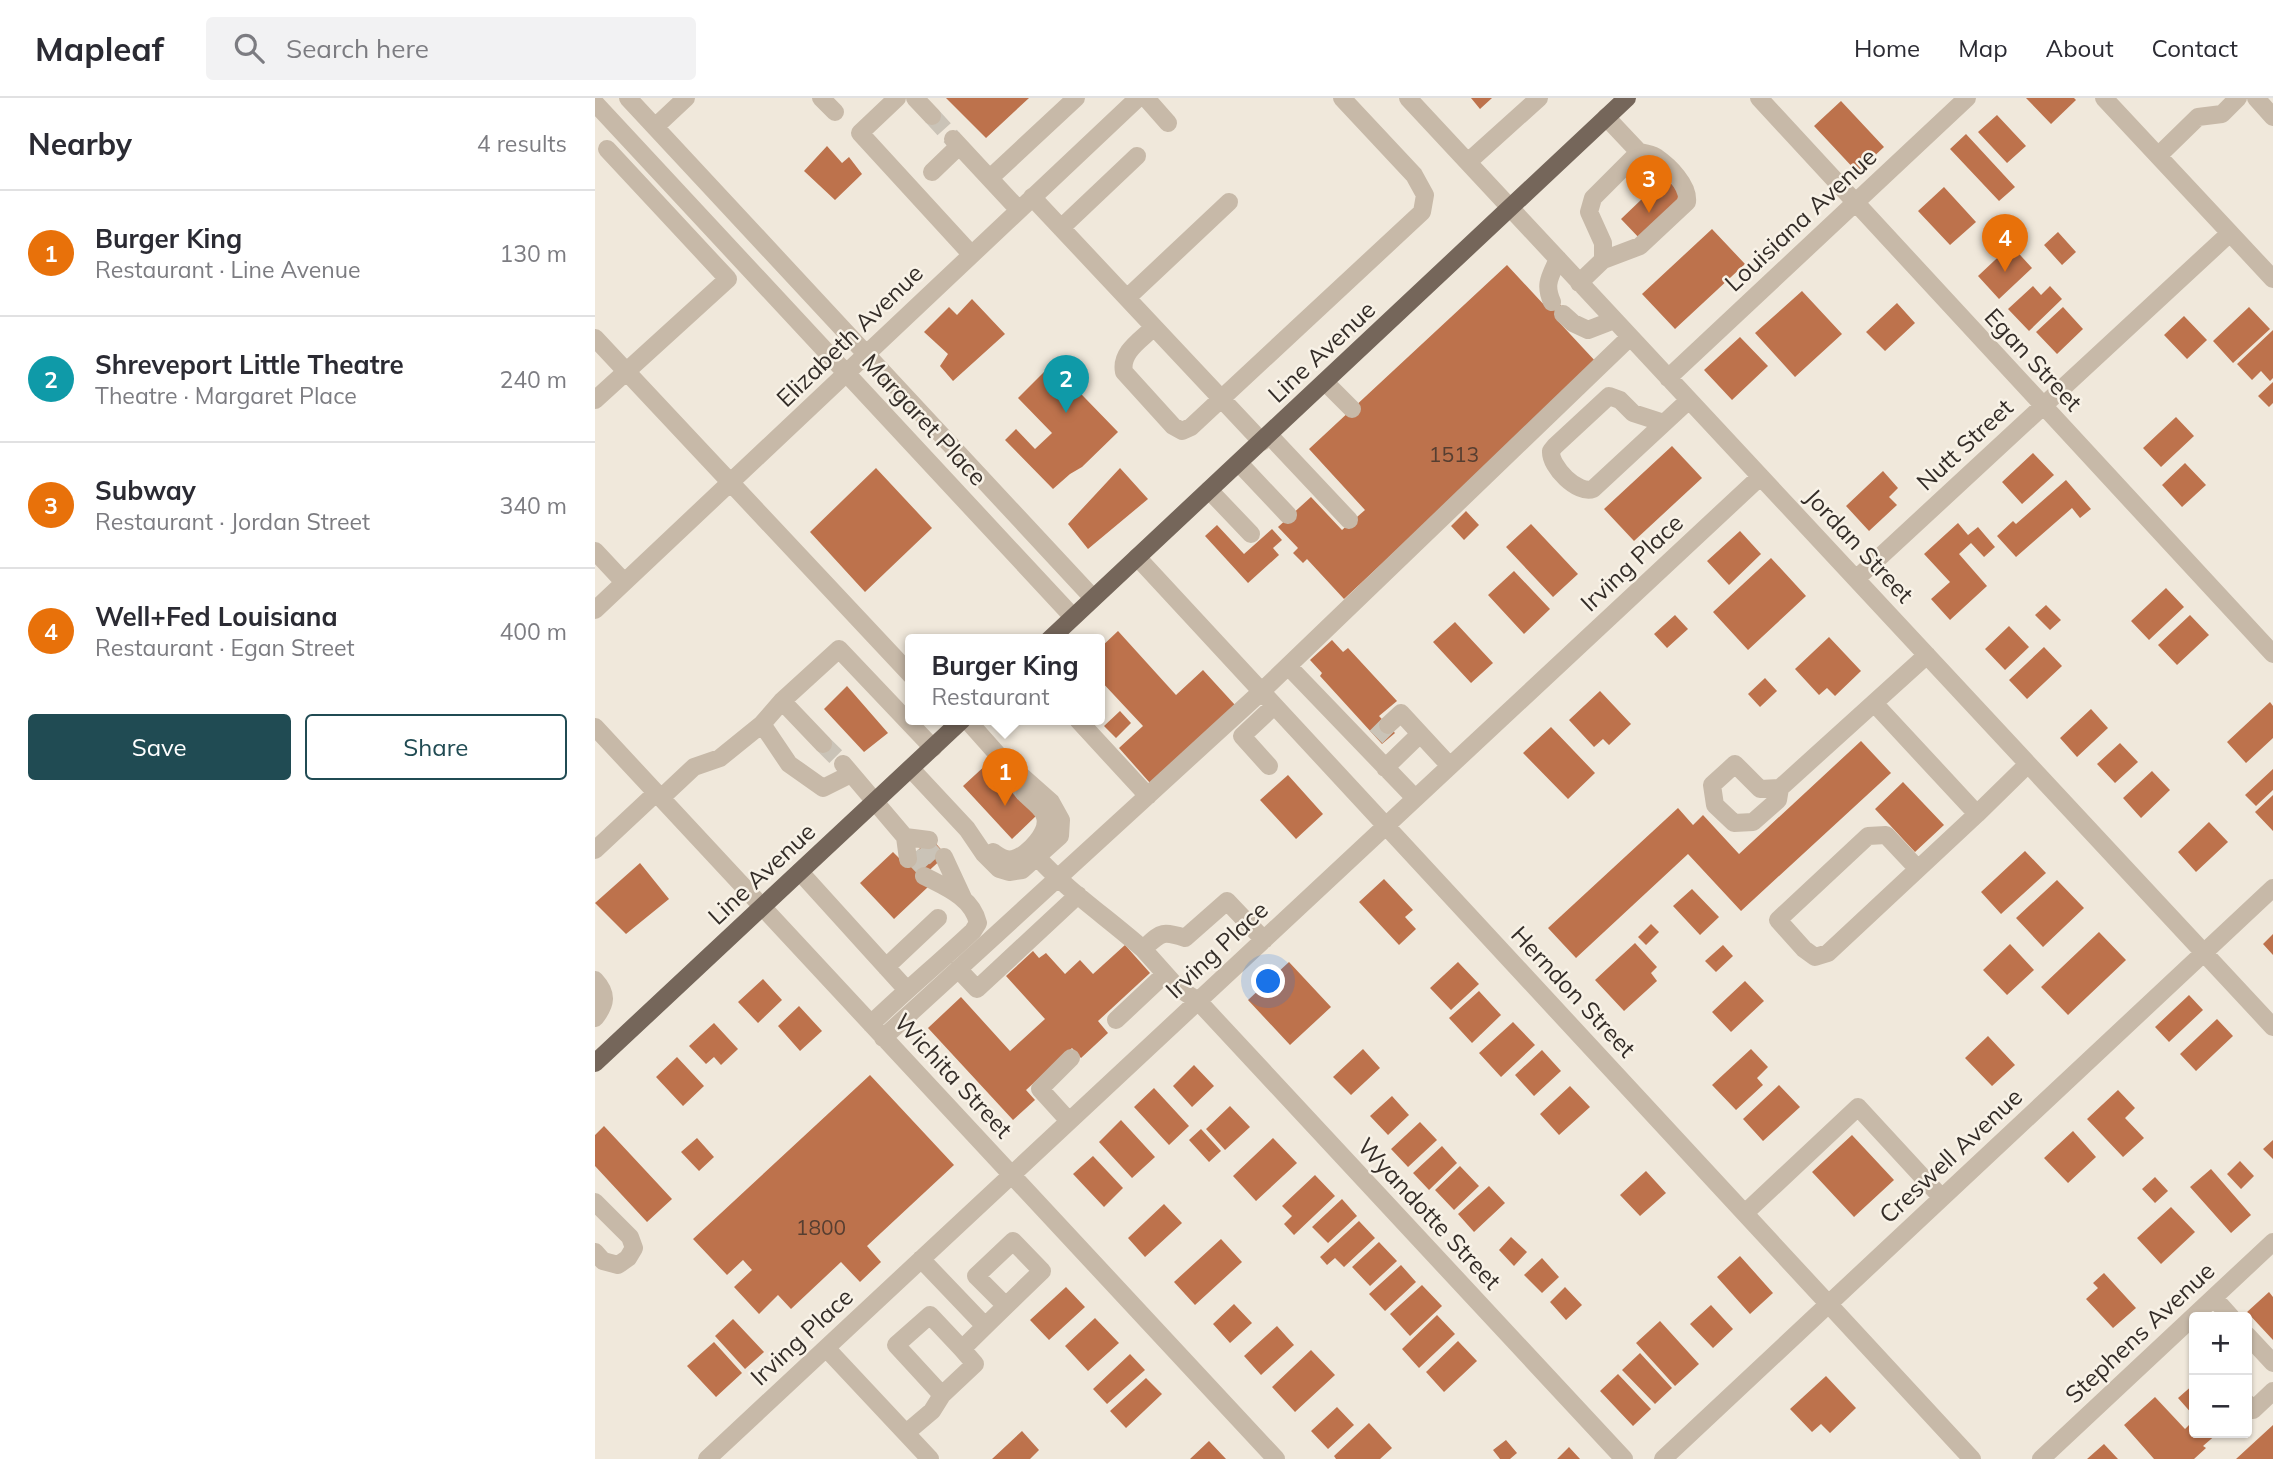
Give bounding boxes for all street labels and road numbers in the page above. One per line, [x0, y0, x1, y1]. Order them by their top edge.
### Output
street label: Louisiana Avenue [1718, 141, 1882, 297]
street label: Elizabeth Avenue [770, 258, 929, 413]
street label: Line Avenue [1261, 294, 1381, 409]
street label: Egan Street [1979, 302, 2089, 417]
street label: Margaret Place [856, 347, 993, 491]
street label: Nutt Street [1910, 392, 2019, 496]
street label: Jordan Street [1799, 482, 1920, 609]
street label: Irving Place [1574, 507, 1689, 617]
street label: Line Avenue [701, 816, 821, 931]
street label: Irving Place [1159, 894, 1274, 1004]
street label: Herndon Street [1505, 919, 1642, 1063]
street label: Wichita Street [888, 1007, 1019, 1144]
street label: Creswell Avenue [1873, 1081, 2028, 1229]
street label: Wyandotte Street [1352, 1131, 1508, 1296]
street label: Stephens Avenue [2058, 1255, 2220, 1409]
street label: Irving Place [744, 1281, 859, 1391]

